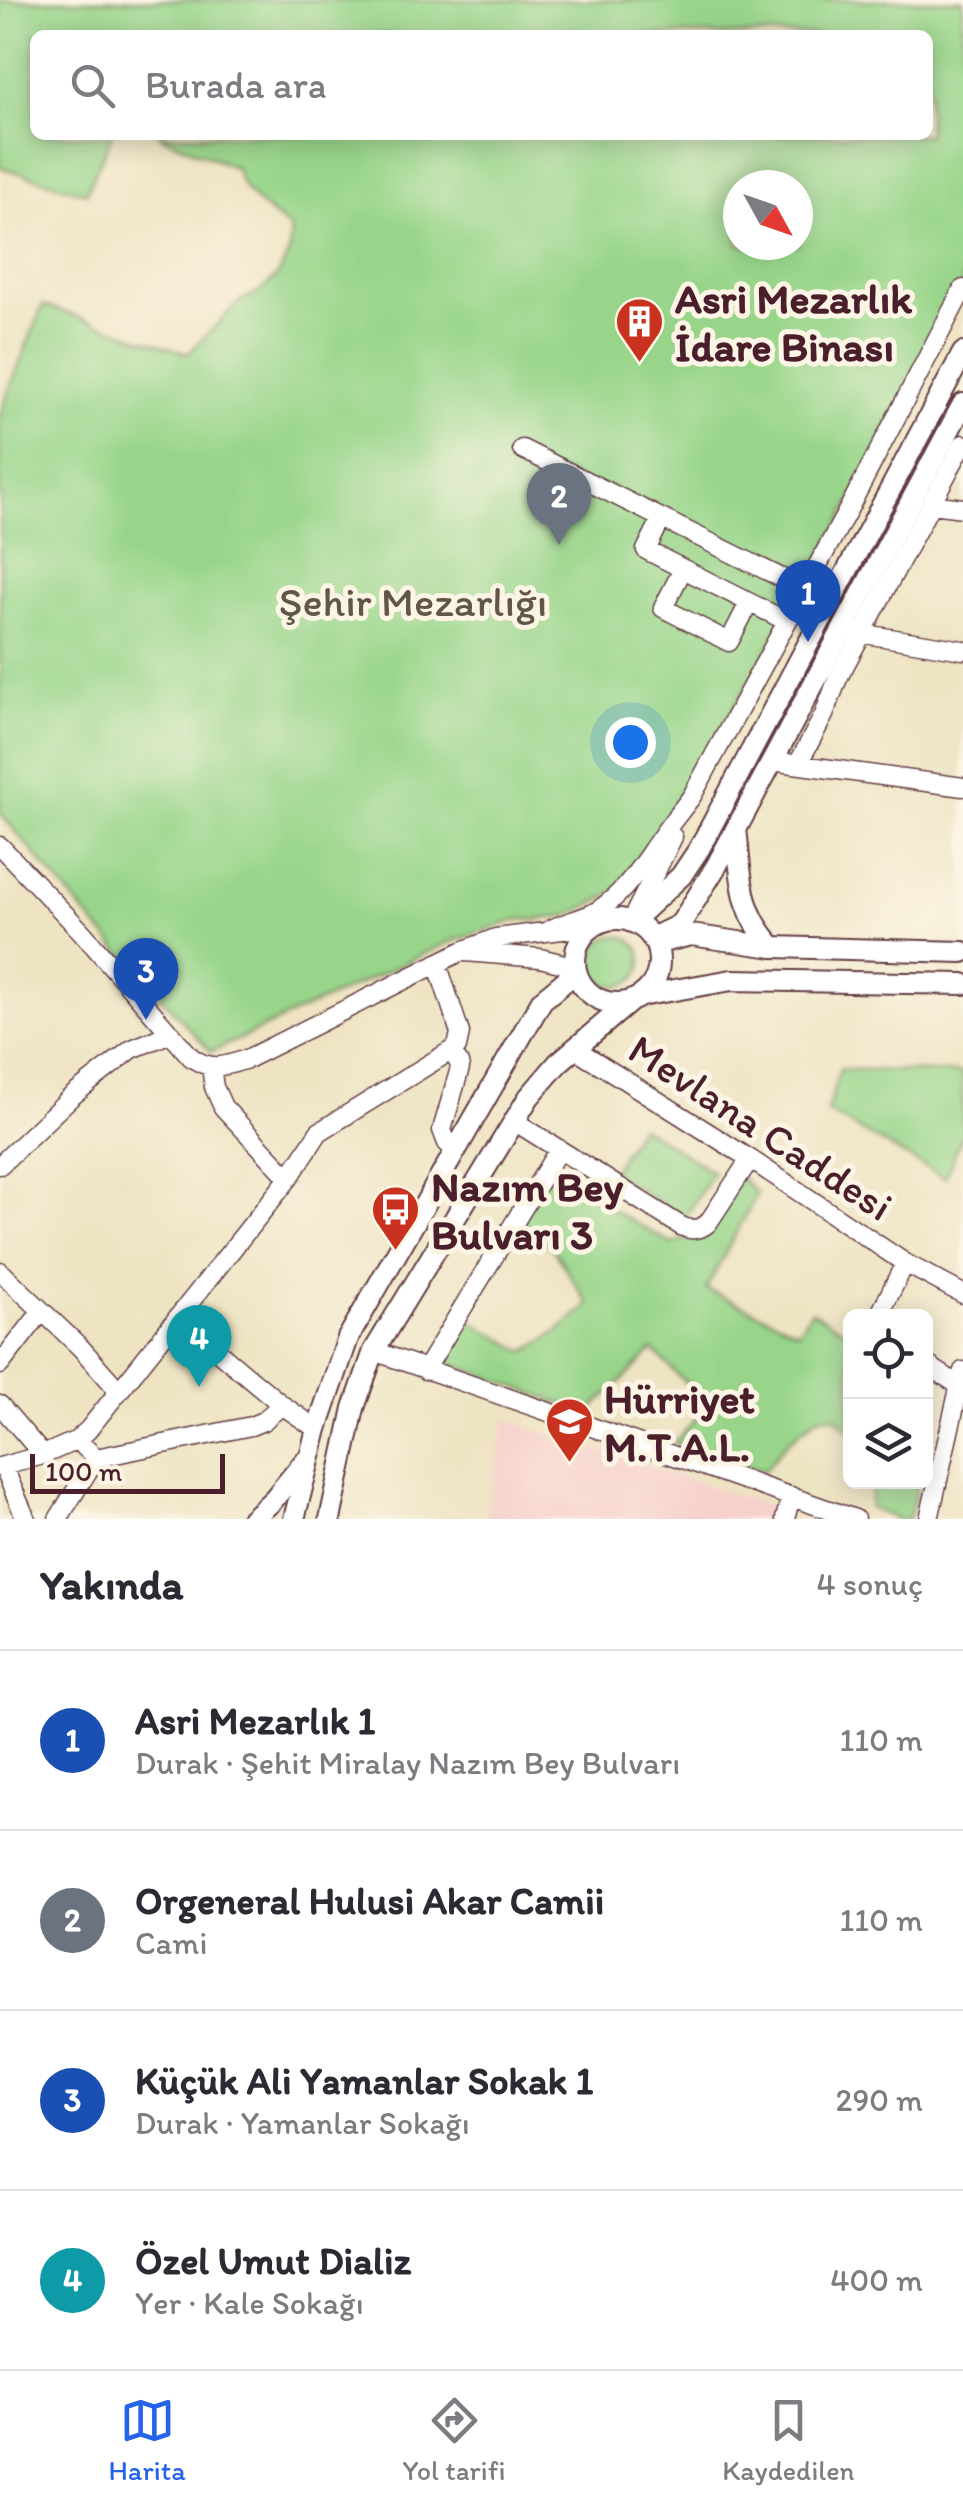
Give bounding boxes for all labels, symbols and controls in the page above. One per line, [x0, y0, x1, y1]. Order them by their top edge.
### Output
search box [30, 30, 933, 140]
icon: search [65, 58, 120, 113]
text: Burada ara [145, 62, 327, 108]
north arrow [723, 170, 813, 260]
place label: Asri Mezarlık İdare Binası [675, 273, 912, 372]
building icon: Asri Mezarlık İdare Binası [614, 296, 666, 364]
pin: 2 [526, 462, 592, 545]
pin: 1 [776, 560, 840, 642]
park label: Şehir Mezarlığı [279, 576, 547, 627]
your location [605, 717, 656, 768]
pin: 3 [114, 938, 178, 1020]
street label: Mevlana Caddesi [619, 1023, 902, 1232]
place label: Nazım Bey Bulvarı 3 [431, 1161, 623, 1260]
bus stop icon: Nazım Bey Bulvarı 3 [370, 1184, 422, 1252]
pin: 4 [166, 1304, 232, 1387]
map controls [843, 1309, 933, 1489]
button: locate [843, 1309, 933, 1399]
place label: Hürriyet M.T.A.L. [604, 1373, 755, 1472]
school or university icon: Hürriyet M.T.A.L. [543, 1396, 595, 1464]
button: layers [843, 1399, 933, 1489]
scale bar [30, 1449, 225, 1494]
text: 100 m [45, 1454, 122, 1488]
text: Yakında [40, 1559, 183, 1610]
text: 4 sonuç [816, 1565, 923, 1603]
text: Asri Mezarlık 1 [135, 1698, 376, 1744]
text: 1 [65, 1721, 80, 1759]
text: 110 m [839, 1721, 923, 1759]
text: Durak · Şehit Miralay Nazım Bey Bulvarı [135, 1744, 680, 1782]
text: Orgeneral Hulusi Akar Camii [135, 1878, 604, 1924]
text: 2 [64, 1901, 81, 1939]
text: 110 m [839, 1901, 923, 1939]
text: Cami [135, 1924, 207, 1962]
text: Küçük Ali Yamanlar Sokak 1 [135, 2058, 593, 2104]
text: 3 [64, 2081, 81, 2119]
text: 290 m [836, 2081, 923, 2119]
text: Durak · Yamanlar Sokağı [135, 2104, 470, 2142]
text: Özel Umut Dializ [135, 2238, 411, 2284]
text: 4 [63, 2261, 82, 2299]
text: 400 m [830, 2261, 923, 2299]
text: Yer · Kale Sokağı [135, 2284, 364, 2322]
tab: Harita [108, 2393, 186, 2487]
tab: Yol tarifi [403, 2393, 505, 2487]
tab: Kaydedilen [722, 2393, 855, 2487]

